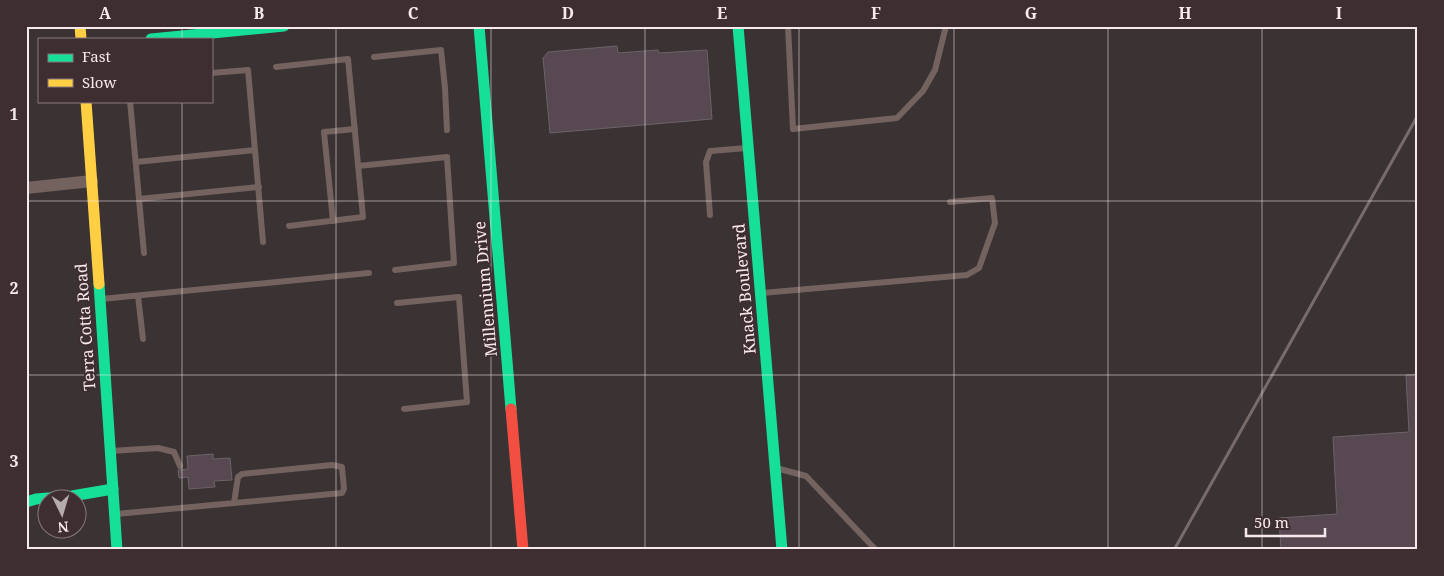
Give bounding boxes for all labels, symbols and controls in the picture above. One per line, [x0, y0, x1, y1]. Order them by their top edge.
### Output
text: A [99, 2, 112, 24]
text: B [254, 2, 265, 24]
text: C [408, 2, 419, 24]
text: D [562, 2, 574, 24]
text: E [717, 2, 727, 24]
text: F [871, 2, 881, 24]
text: G [1025, 2, 1037, 24]
text: H [1178, 2, 1192, 24]
text: I [1336, 2, 1342, 24]
legend [38, 38, 212, 102]
text: Fast [82, 46, 111, 66]
text: Slow [82, 72, 116, 92]
text: 1 [9, 103, 19, 125]
street label: Millennium Drive [468, 220, 502, 358]
street label: Knack Boulevard [727, 223, 761, 355]
street label: Terra Cotta Road [70, 262, 100, 391]
text: 2 [9, 277, 19, 299]
text: 3 [9, 450, 19, 472]
north arrow [38, 488, 88, 538]
scale bar [1246, 506, 1325, 538]
text: 50 m [1254, 512, 1289, 532]
text: N [57, 518, 70, 537]

